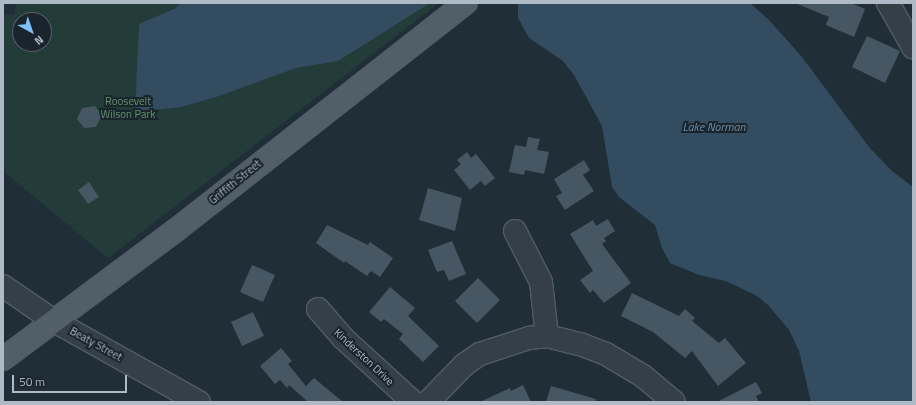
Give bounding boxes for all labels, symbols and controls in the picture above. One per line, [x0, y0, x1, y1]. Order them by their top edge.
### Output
north arrow [12, 12, 52, 52]
text: N [31, 32, 47, 49]
park label: Roosevelt Wilson Park [101, 95, 155, 121]
water label: Lake Norman [683, 120, 745, 134]
street label: Griffith Street [206, 157, 264, 207]
street label: Beaty Street [68, 324, 124, 364]
street label: Kinderston Drive [331, 326, 397, 388]
scale bar [14, 367, 129, 393]
text: 50 m [19, 372, 45, 391]

